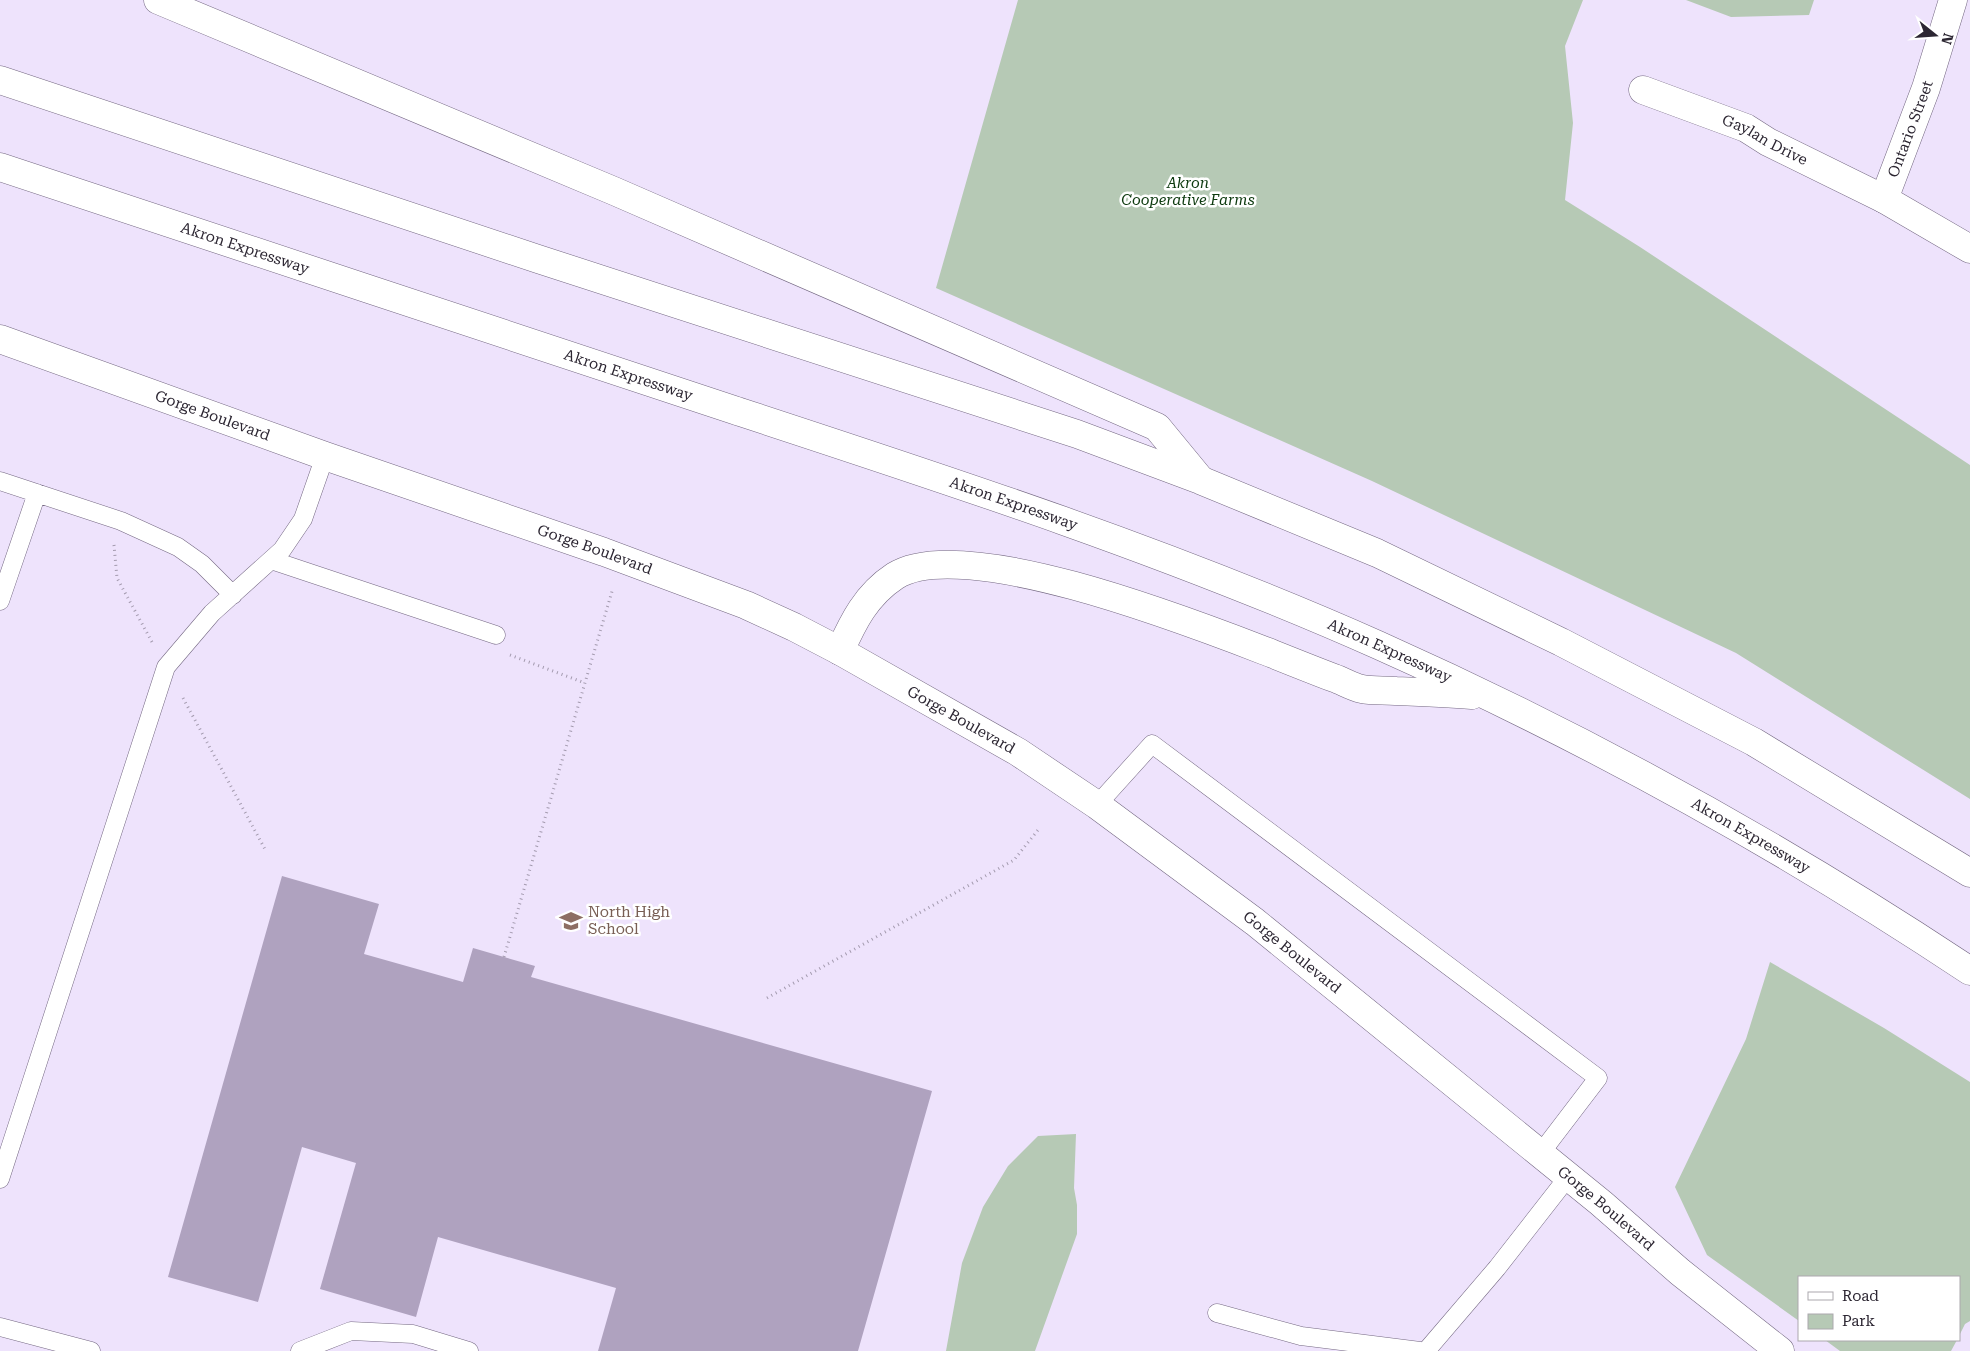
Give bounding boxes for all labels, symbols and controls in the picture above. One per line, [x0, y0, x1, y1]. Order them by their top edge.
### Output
north arrow [1910, 10, 1960, 60]
text: N [1938, 31, 1957, 47]
street label: Ontario Street [1884, 78, 1937, 180]
street label: Gaylan Drive [1720, 111, 1811, 169]
park label: Akron Cooperative Farms [1121, 174, 1255, 209]
street label: Akron Expressway [178, 218, 312, 278]
street label: Akron Expressway [562, 345, 695, 405]
street label: Gorge Boulevard [153, 387, 273, 445]
street label: Akron Expressway [947, 473, 1080, 534]
street label: Gorge Boulevard [535, 521, 655, 578]
street label: Akron Expressway [1325, 615, 1455, 687]
street label: Gorge Boulevard [904, 682, 1019, 758]
street label: Akron Expressway [1688, 794, 1814, 877]
place label: North High School [588, 903, 670, 938]
street label: Gorge Boulevard [1240, 907, 1345, 998]
school or university icon: North High School [558, 908, 584, 934]
street label: Gorge Boulevard [1554, 1162, 1658, 1255]
legend [1798, 1276, 1960, 1341]
text: Road [1842, 1287, 1879, 1305]
text: Park [1842, 1312, 1876, 1330]

